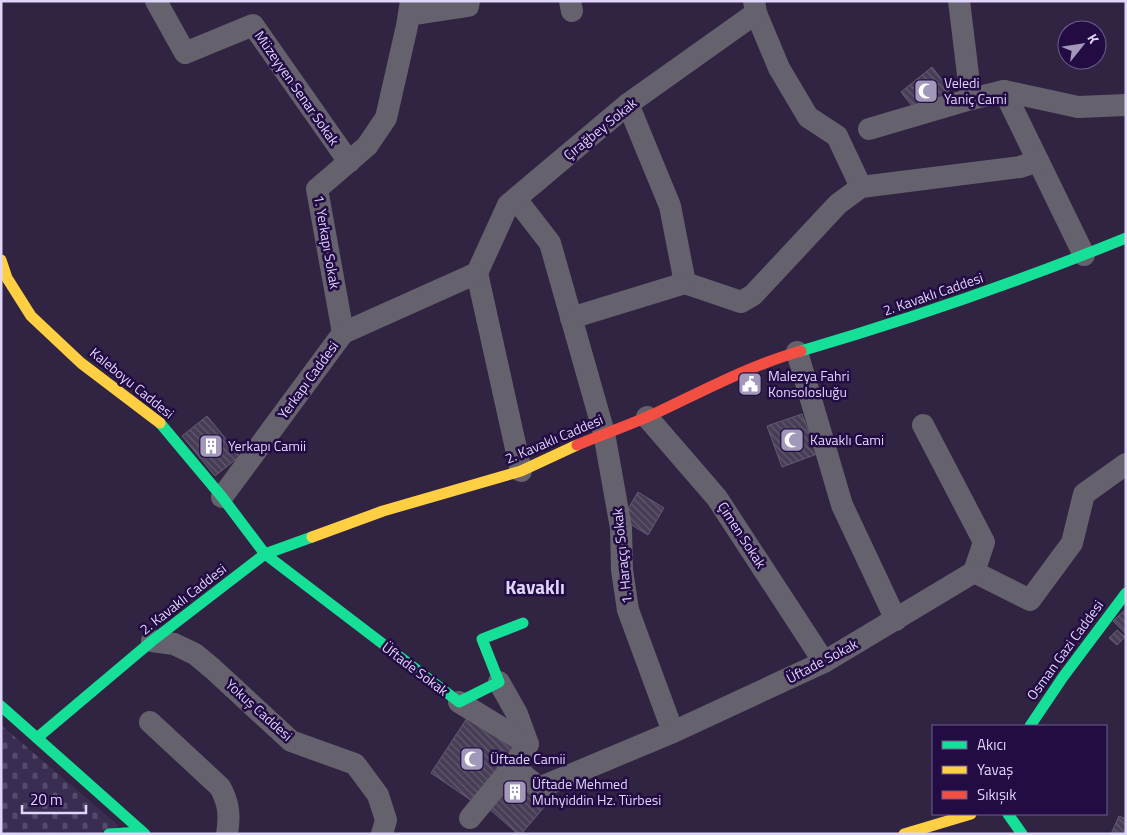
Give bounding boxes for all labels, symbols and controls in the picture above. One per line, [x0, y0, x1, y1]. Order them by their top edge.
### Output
north arrow [1057, 20, 1107, 70]
street label: Müzeyyen Senar Sokak [250, 26, 345, 150]
text: K [1083, 29, 1105, 48]
place label: Veledi Yaniç Cami [944, 72, 1007, 109]
mosque icon: Veledi Yaniç Cami [913, 78, 939, 104]
street label: Çırağbey Sokak [558, 92, 641, 165]
street label: 1. Yerkapı Sokak [309, 193, 346, 291]
street label: 2. Kavaklı Caddesi [880, 267, 986, 320]
street label: Yerkapı Caddesi [272, 336, 343, 423]
street label: Kaleboyu Caddesi [86, 342, 179, 423]
place label: Malezya Fahri Konsolosluğu [768, 365, 850, 402]
public building icon: Malezya Fahri Konsolosluğu [737, 371, 763, 397]
street label: 2. Kavaklı Caddesi [502, 408, 606, 469]
mosque icon: Kavaklı Cami [779, 427, 805, 453]
place label: Kavaklı Cami [810, 429, 884, 450]
building icon: Yerkapı Camii [198, 433, 224, 459]
place label: Yerkapı Camii [228, 435, 306, 456]
street label: Çimen Sokak [713, 497, 772, 572]
street label: 1. Haraççı Sokak [606, 507, 637, 605]
street label: 2. Kavaklı Caddesi [135, 558, 230, 639]
district label: Kavaklı [505, 572, 565, 601]
street label: Osman Gazi Caddesi [1021, 595, 1108, 704]
street label: Üftade Sokak [782, 633, 862, 688]
street label: Üftade Sokak [378, 637, 453, 701]
street label: Yokuş Caddesi [221, 674, 297, 745]
legend [932, 725, 1107, 815]
text: Akıcı [977, 733, 1006, 756]
mosque icon: Üftade Camii [459, 746, 485, 772]
place label: Üftade Camii [490, 748, 566, 769]
text: Yavaş [977, 758, 1013, 781]
place label: Üftade Mehmed Muhyiddin Hz. Türbesi [532, 773, 661, 810]
building icon: Üftade Mehmed Muhyiddin Hz. Türbesi [502, 779, 528, 805]
scale bar [22, 782, 86, 814]
text: Sıkışık [977, 783, 1016, 806]
text: 20 m [30, 788, 63, 811]

